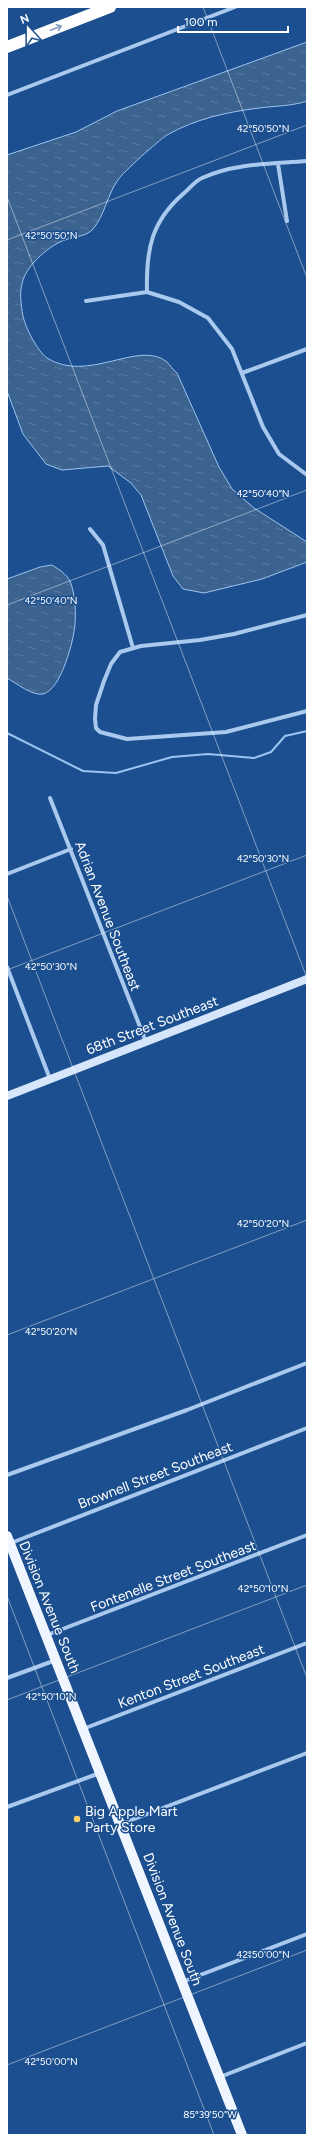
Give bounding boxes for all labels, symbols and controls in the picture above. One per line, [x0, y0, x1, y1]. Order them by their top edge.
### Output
north arrow [8, 8, 48, 48]
scale bar [178, 8, 288, 34]
text: N [18, 12, 31, 27]
text: 100 m [184, 15, 218, 29]
one-way arrow [50, 23, 62, 31]
text: 42°50'50"N [237, 122, 289, 135]
text: 42°50'50"N [25, 229, 77, 242]
text: 42°50'40"N [236, 487, 290, 500]
text: 42°50'40"N [24, 594, 78, 607]
street label: Adrian Avenue Southeast [71, 839, 144, 993]
text: 42°50'30"N [237, 852, 289, 865]
text: 42°50'30"N [25, 960, 77, 973]
street label: 68th Street Southeast [84, 992, 221, 1058]
text: 42°50'20"N [237, 1217, 289, 1230]
text: 42°50'20"N [25, 1325, 77, 1338]
street label: Brownell Street Southeast [75, 1438, 235, 1513]
street label: Fontenelle Street Southeast [88, 1537, 258, 1616]
street label: Division Avenue South [15, 1539, 84, 1676]
text: 42°50'10"N [237, 1582, 289, 1595]
street label: Kenton Street Southeast [116, 1641, 267, 1712]
text: 42°50'10"N [25, 1690, 77, 1703]
place label: Big Apple Mart Party Store [85, 1803, 178, 1836]
marker: Big Apple Mart Party Store [72, 1814, 82, 1824]
street label: Division Avenue South [139, 1850, 206, 1988]
text: 42°50'00"N [236, 1948, 290, 1961]
text: 42°50'00"N [24, 2055, 78, 2068]
text: 85°39'50"W [183, 2108, 237, 2121]

